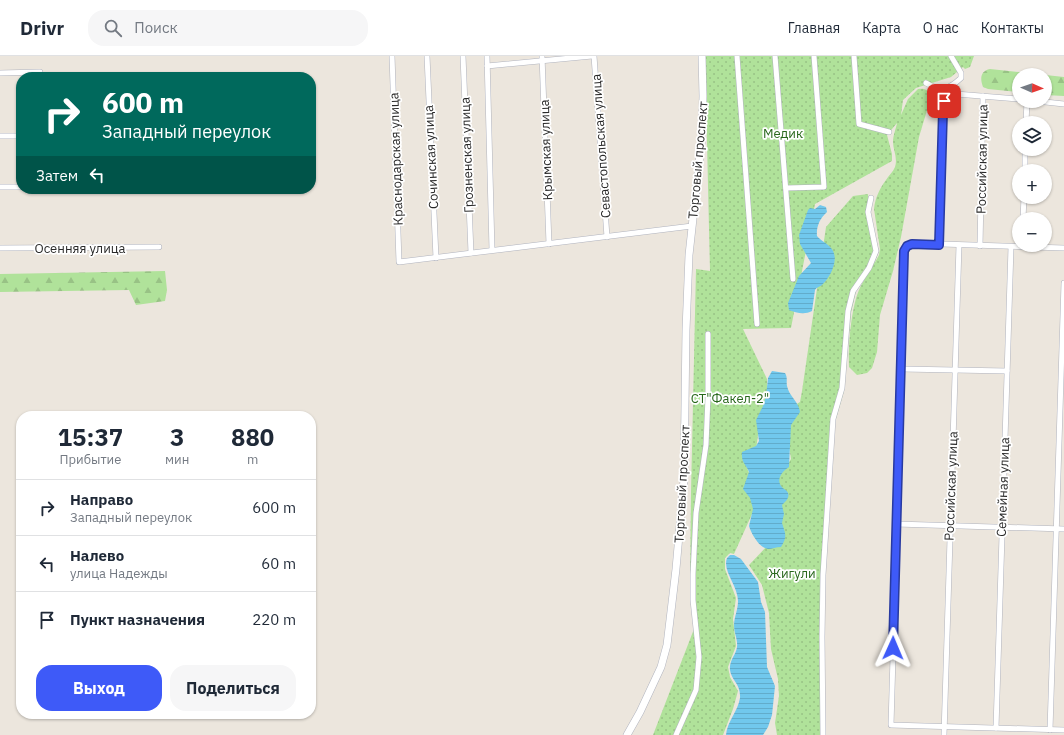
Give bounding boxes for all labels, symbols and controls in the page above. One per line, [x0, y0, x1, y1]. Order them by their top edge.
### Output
search box [88, 10, 368, 46]
text: Drivr [20, 16, 64, 40]
icon: search [102, 17, 124, 39]
text: Поиск [134, 18, 178, 37]
text: Главная [788, 19, 840, 37]
text: Карта [862, 19, 901, 37]
text: О нас [923, 19, 959, 37]
text: Контакты [981, 19, 1044, 37]
north arrow [1012, 68, 1052, 108]
map controls [1012, 68, 1052, 252]
street label: Севастопольская улица [587, 73, 615, 219]
text: 600 m [102, 84, 184, 121]
pin [927, 84, 961, 118]
icon: right [36, 88, 88, 140]
icon: arrive [933, 90, 955, 112]
street label: Краснодарская улица [385, 92, 407, 226]
street label: Грозненская улица [456, 97, 478, 213]
street label: Крымская улица [536, 99, 556, 201]
street label: Торговый проспект [684, 100, 712, 220]
street label: Сочинская улица [420, 104, 442, 209]
street label: Российская улица [973, 104, 991, 214]
button: layers [1012, 116, 1052, 156]
text: Западный переулок [102, 120, 271, 143]
park label: Медик [763, 125, 803, 142]
icon: left [86, 164, 108, 186]
button: + [1012, 164, 1052, 204]
text: Затем [36, 166, 78, 185]
button: − [1012, 212, 1052, 252]
street label: Осенняя улица [34, 240, 126, 257]
park label: СТ"Факел-2" [691, 390, 769, 407]
text: 15:37 [58, 421, 123, 453]
text: 3 [170, 421, 184, 453]
text: 880 [231, 421, 274, 453]
street label: Торговый проспект [670, 425, 694, 543]
street label: Российская улица [941, 431, 961, 541]
street label: Семейная улица [993, 437, 1013, 537]
text: Прибытие [60, 451, 121, 468]
text: мин [165, 451, 189, 468]
text: m [247, 451, 258, 468]
text: Направо [70, 490, 133, 509]
icon: right [36, 497, 58, 519]
text: 600 m [252, 498, 296, 517]
text: Западный переулок [70, 509, 192, 526]
text: Налево [70, 546, 124, 565]
icon: left [36, 553, 58, 575]
text: 60 m [261, 554, 296, 573]
text: улица Надежды [70, 565, 168, 582]
park label: Жигули [768, 565, 816, 582]
icon: arrive [36, 609, 58, 631]
text: Пункт назначения [70, 610, 205, 629]
text: 220 m [252, 610, 296, 629]
position arrow [872, 627, 914, 669]
button: Выход [36, 665, 162, 711]
button: Поделиться [170, 665, 296, 711]

